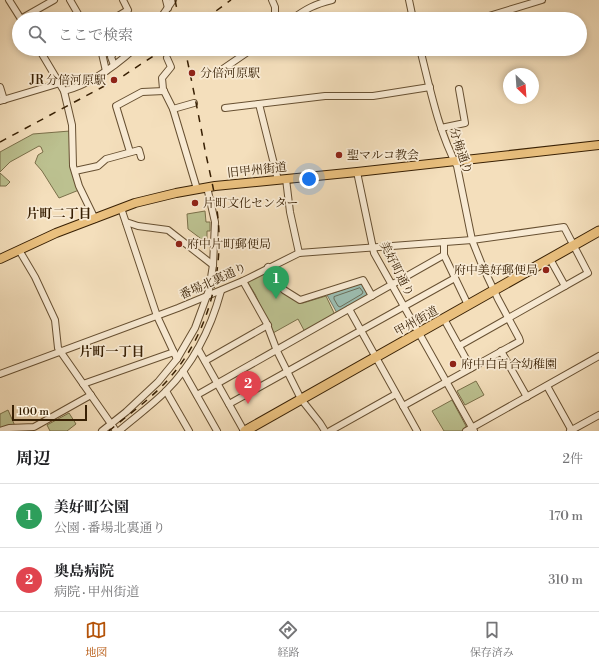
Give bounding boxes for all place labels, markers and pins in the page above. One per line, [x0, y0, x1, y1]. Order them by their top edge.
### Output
place label: 分倍河原駅 [200, 66, 260, 81]
marker: 分倍河原駅 [187, 68, 197, 78]
place label: JR 分倍河原駅 [29, 73, 106, 88]
marker: JR 分倍河原駅 [109, 75, 119, 85]
place label: 聖マルコ教会 [347, 148, 419, 163]
marker: 聖マルコ教会 [334, 150, 344, 160]
place label: 片町文化センター [203, 196, 299, 211]
marker: 片町文化センター [190, 198, 200, 208]
place label: 府中片町郵便局 [187, 237, 271, 252]
marker: 府中片町郵便局 [174, 239, 184, 249]
place label: 府中美好郵便局 [454, 263, 538, 278]
marker: 府中美好郵便局 [541, 265, 551, 275]
pin: 1 [263, 266, 289, 299]
place label: 府中白百合幼稚園 [461, 357, 557, 372]
marker: 府中白百合幼稚園 [448, 359, 458, 369]
pin: 2 [235, 371, 261, 404]

